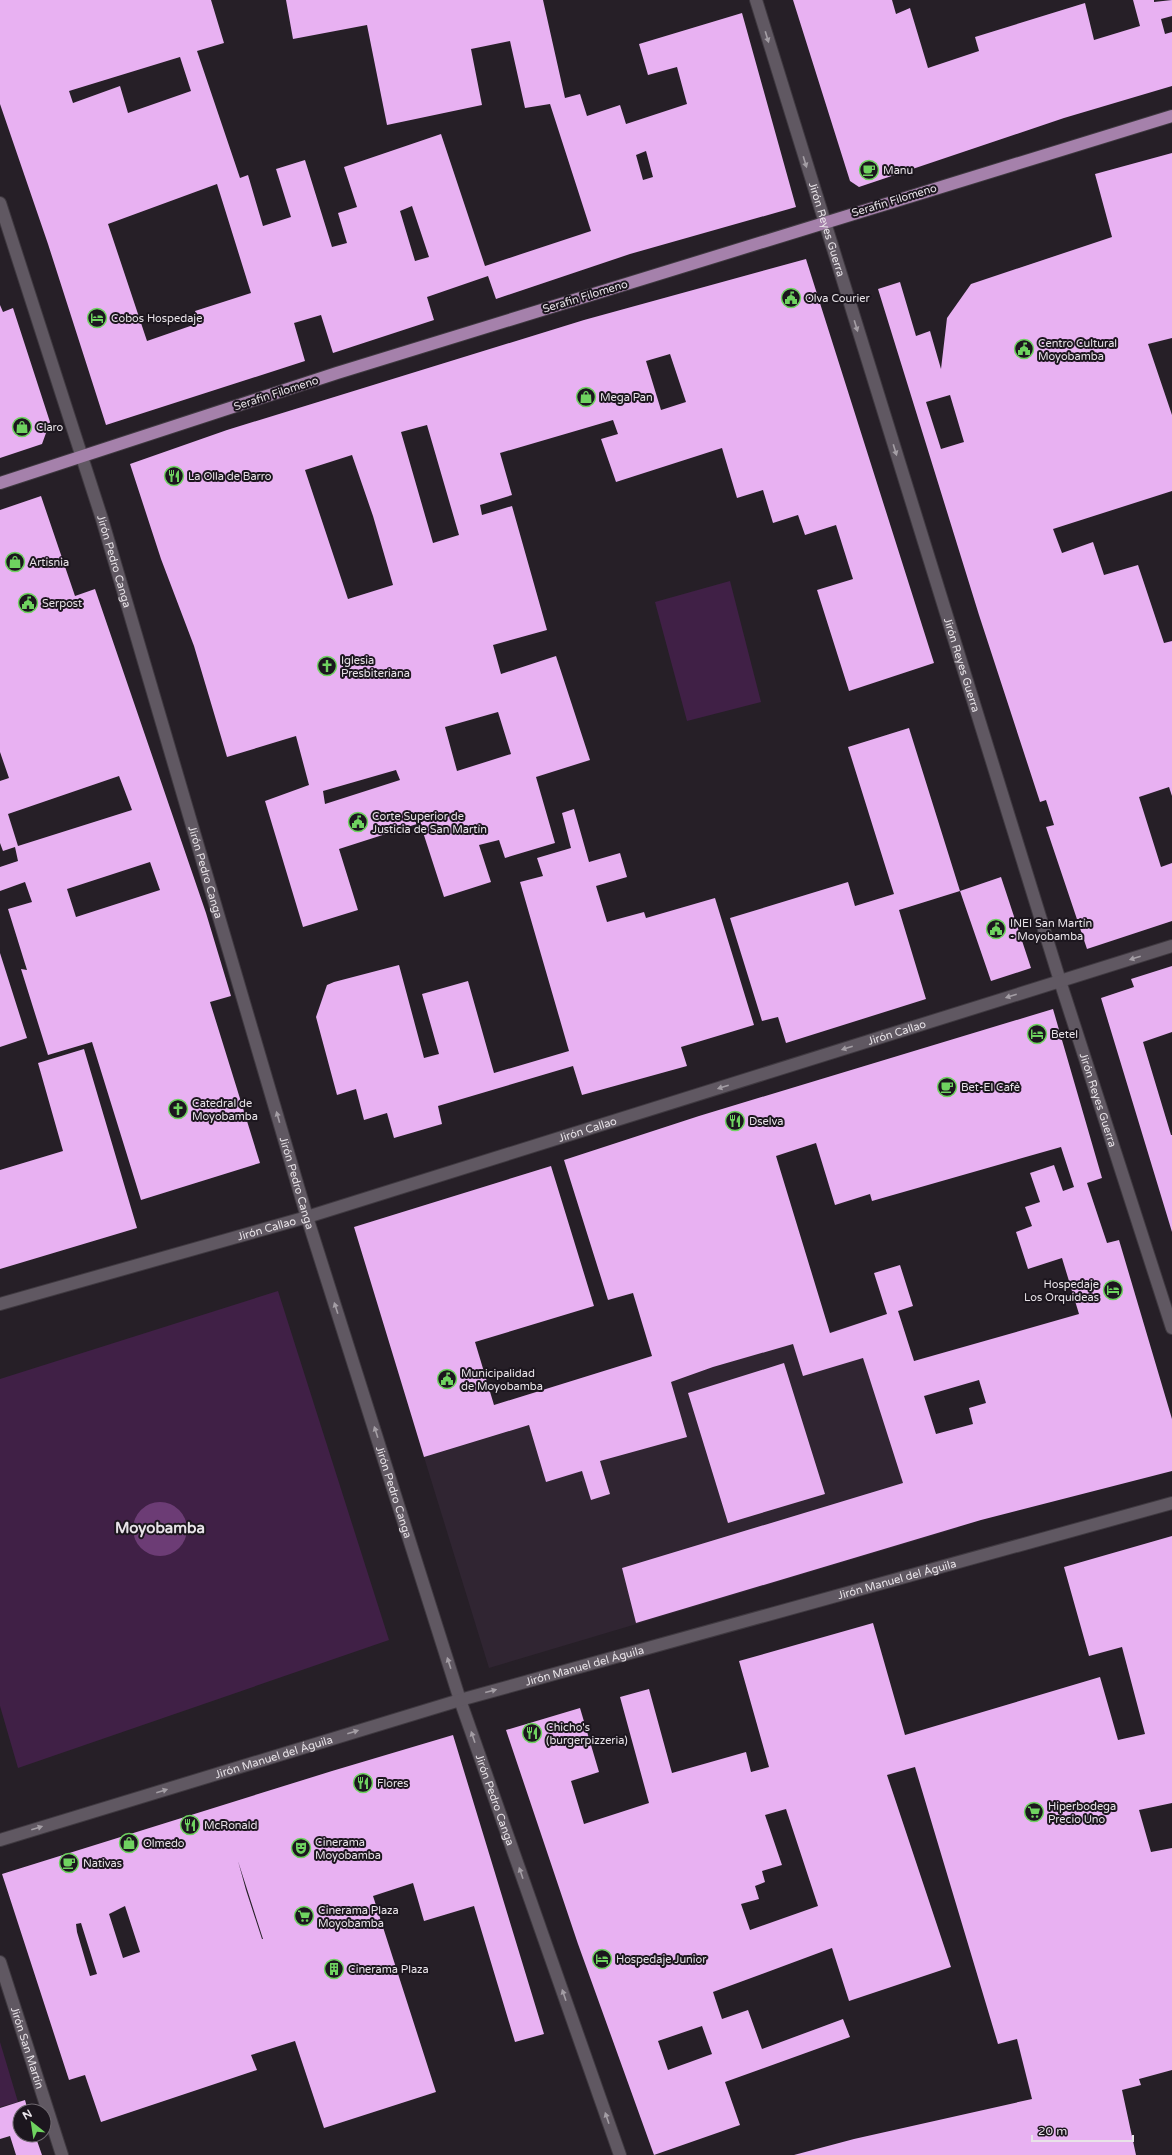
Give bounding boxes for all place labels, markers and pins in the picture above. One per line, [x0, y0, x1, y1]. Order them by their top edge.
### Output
cafe icon: Manu [858, 159, 880, 181]
place label: Manu [883, 164, 913, 177]
public building icon: Olva Courier [780, 287, 802, 309]
place label: Olva Courier [805, 292, 870, 305]
hotel icon: Cobos Hospedaje [86, 307, 108, 329]
place label: Cobos Hospedaje [111, 312, 202, 325]
place label: Centro Cultural Moyobamba [1038, 337, 1117, 363]
public building icon: Centro Cultural Moyobamba [1013, 338, 1035, 360]
shop icon: Mega Pan [575, 386, 597, 408]
place label: Mega Pan [600, 391, 653, 404]
shop icon: Claro [11, 416, 33, 438]
place label: Claro [36, 421, 64, 434]
restaurant icon: La Olla de Barro [163, 465, 185, 487]
place label: La Olla de Barro [188, 470, 272, 483]
shop icon: Artisnia [4, 551, 26, 573]
place label: Artisnia [29, 556, 69, 569]
public building icon: Serpost [17, 592, 39, 614]
place label: Serpost [42, 597, 82, 610]
place label: Iglesia Presbiteriana [341, 654, 410, 680]
church icon: Iglesia Presbiteriana [316, 655, 338, 677]
place label: Corte Superior de Justicia de San Martín [372, 810, 487, 836]
public building icon: Corte Superior de Justicia de San Martín [347, 811, 369, 833]
place label: INEI San Martín - Moyobamba [1010, 917, 1092, 943]
public building icon: INEI San Martín - Moyobamba [985, 918, 1007, 940]
hotel icon: Betel [1026, 1023, 1048, 1045]
place label: Betel [1051, 1028, 1078, 1041]
cafe icon: Bet-El Café [936, 1076, 958, 1098]
place label: Bet-El Café [961, 1081, 1020, 1094]
place label: Catedral de Moyobamba [192, 1097, 258, 1123]
church icon: Catedral de Moyobamba [167, 1098, 189, 1120]
restaurant icon: Dselva [724, 1110, 746, 1132]
place label: Dselva [749, 1115, 783, 1128]
place label: Hospedaje Los Orquideas [1024, 1278, 1099, 1304]
hotel icon: Hospedaje Los Orquideas [1102, 1279, 1124, 1301]
place label: Municipalidad de Moyobamba [461, 1367, 543, 1393]
public building icon: Municipalidad de Moyobamba [436, 1368, 458, 1390]
place label: Chicho's (burgerpizzeria) [546, 1721, 628, 1747]
restaurant icon: Chicho's (burgerpizzeria) [521, 1722, 543, 1744]
restaurant icon: Flores [352, 1772, 374, 1794]
place label: Flores [377, 1777, 409, 1790]
place label: Hiperbodega Precio Uno [1048, 1800, 1116, 1826]
supermarket icon: Hiperbodega Precio Uno [1023, 1801, 1045, 1823]
restaurant icon: McRonald [179, 1814, 201, 1836]
place label: McRonald [204, 1819, 257, 1832]
shop icon: Olmedo [118, 1832, 140, 1854]
place label: Cinerama Moyobamba [315, 1836, 381, 1862]
place label: Olmedo [143, 1837, 185, 1850]
theatre icon: Cinerama Moyobamba [290, 1837, 312, 1859]
cafe icon: Nativas [58, 1852, 80, 1874]
place label: Nativas [83, 1857, 122, 1870]
place label: Cinerama Plaza Moyobamba [318, 1904, 399, 1930]
supermarket icon: Cinerama Plaza Moyobamba [293, 1905, 315, 1927]
hotel icon: Hospedaje Junior [591, 1948, 613, 1970]
place label: Hospedaje Junior [616, 1953, 707, 1966]
building icon: Cinerama Plaza [323, 1958, 345, 1980]
place label: Cinerama Plaza [348, 1963, 429, 1976]

